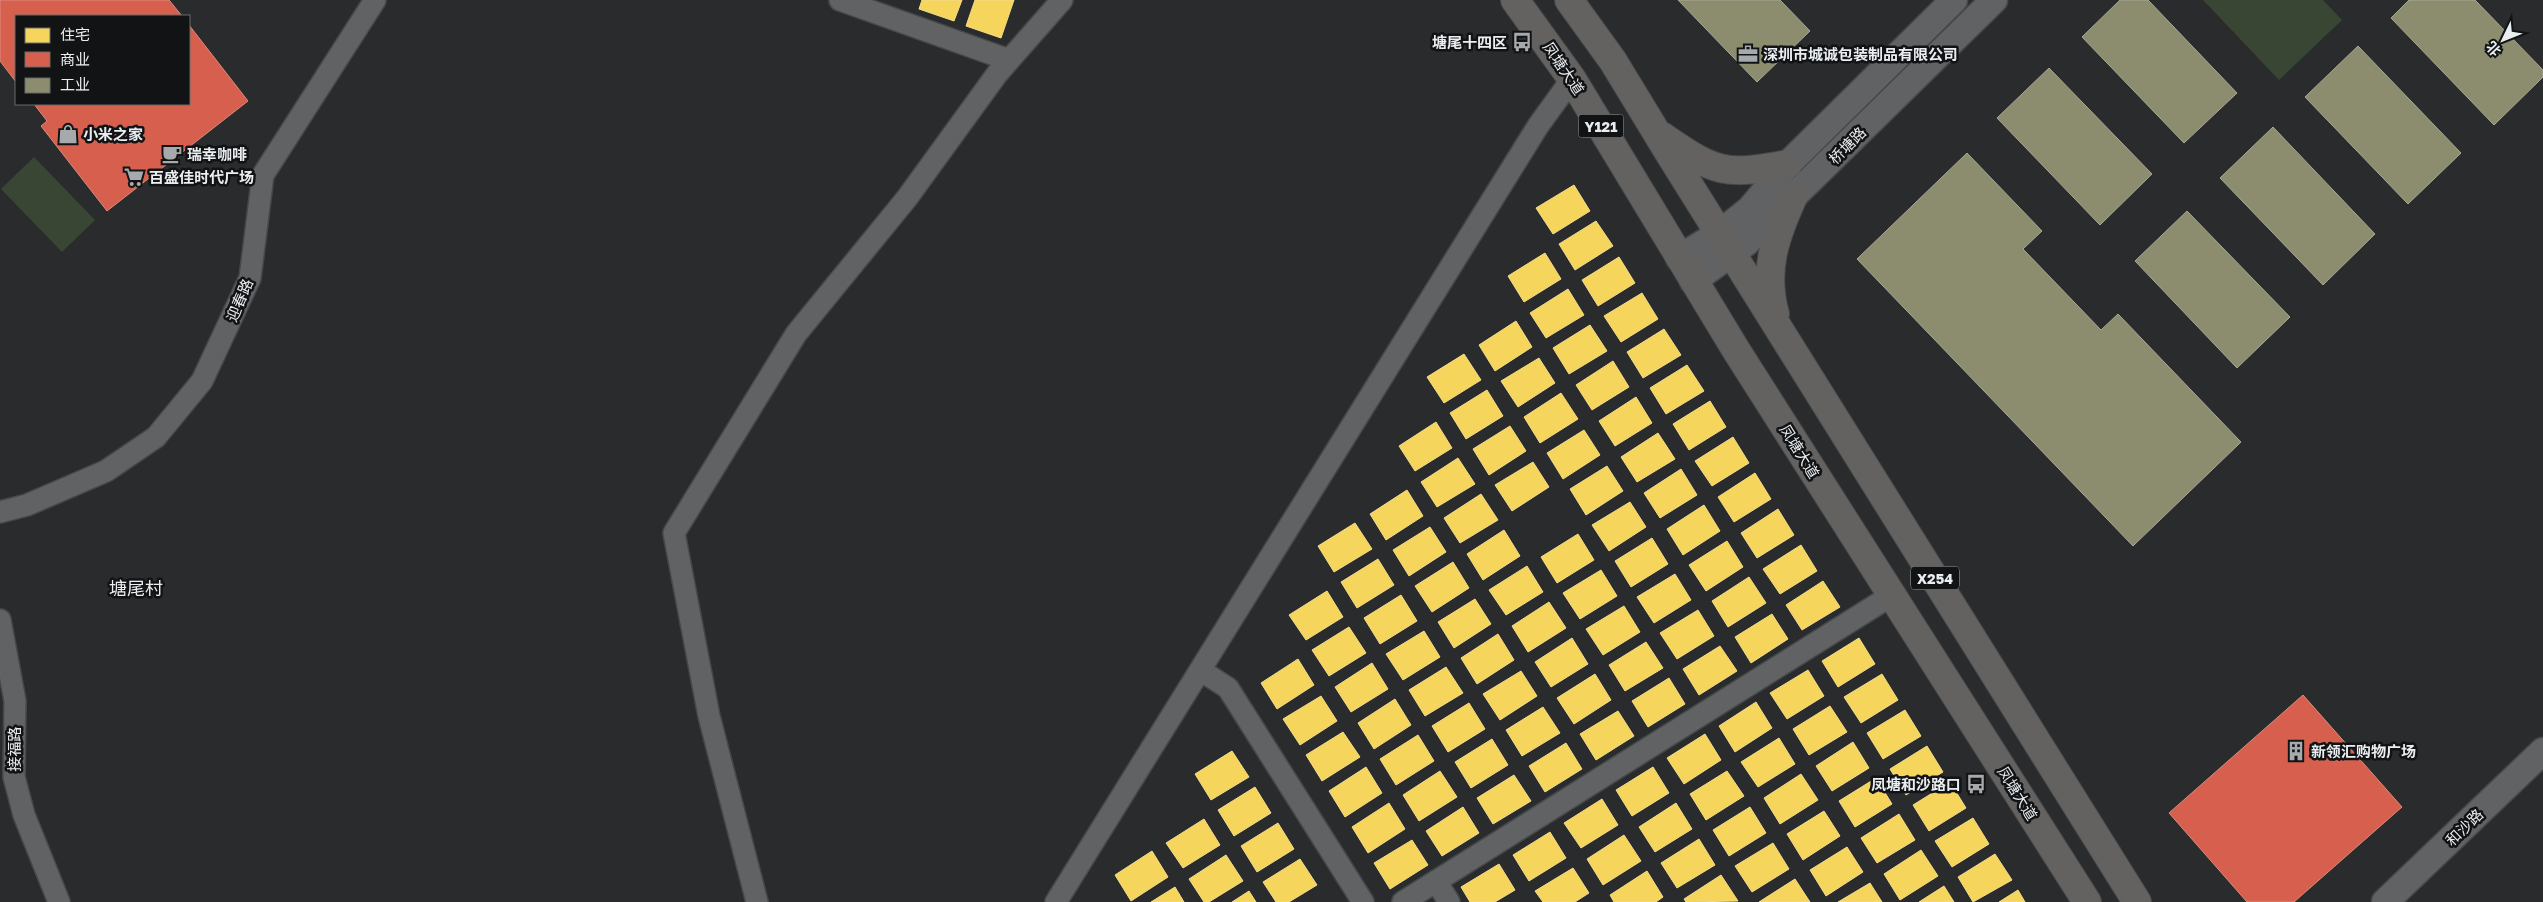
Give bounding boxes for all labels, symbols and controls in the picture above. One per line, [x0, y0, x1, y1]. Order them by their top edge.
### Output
legend [15, 15, 190, 105]
north arrow [2478, 15, 2528, 65]
text: 住宅 [60, 25, 90, 43]
bus stop icon: 塘尾十四区 [1511, 31, 1533, 53]
place label: 塘尾十四区 [1432, 33, 1507, 51]
street label: 凤塘大道 [1540, 38, 1588, 98]
text: 北 [2482, 38, 2504, 60]
office icon: 深圳市城诚包装制品有限公司 [1737, 43, 1759, 65]
place label: 深圳市城诚包装制品有限公司 [1763, 45, 1958, 63]
text: 商业 [60, 50, 90, 68]
text: 工业 [60, 75, 90, 93]
road number: Y121 [1578, 114, 1624, 138]
shop icon: 小米之家 [57, 123, 79, 145]
street label: 桥塘路 [1825, 123, 1869, 167]
place label: 小米之家 [83, 125, 143, 143]
cafe icon: 瑞幸咖啡 [161, 143, 183, 165]
place label: 瑞幸咖啡 [187, 145, 247, 163]
supermarket icon: 百盛佳时代广场 [123, 166, 145, 188]
place label: 百盛佳时代广场 [149, 168, 254, 186]
street label: 迎春路 [222, 276, 256, 324]
street label: 凤塘大道 [1776, 421, 1824, 481]
road number: X254 [1911, 566, 1959, 590]
district label: 塘尾村 [109, 577, 163, 599]
street label: 接福路 [5, 726, 23, 772]
building icon: 新领汇购物广场 [2285, 740, 2307, 762]
place label: 新领汇购物广场 [2311, 742, 2416, 760]
street label: 凤塘大道 [1994, 763, 2042, 823]
bus stop icon: 凤塘和沙路口 [1965, 773, 1987, 795]
place label: 凤塘和沙路口 [1871, 775, 1961, 793]
street label: 和沙路 [2442, 805, 2486, 849]

